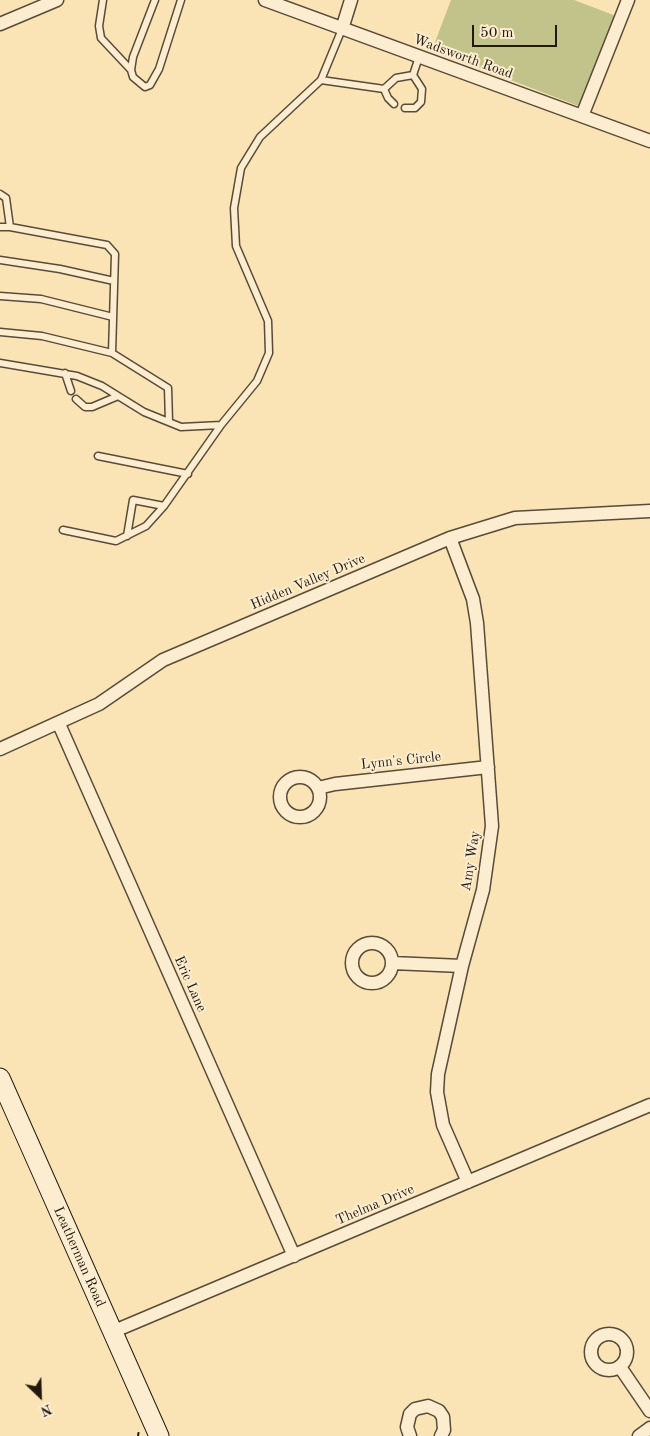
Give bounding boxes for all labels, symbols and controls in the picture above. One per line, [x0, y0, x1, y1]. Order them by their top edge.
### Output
scale bar [475, 15, 560, 47]
text: 50 m [480, 26, 514, 41]
street label: Wadsworth Road [411, 31, 515, 83]
street label: Hidden Valley Drive [248, 550, 368, 614]
street label: Lynn's Circle [360, 748, 442, 774]
street label: Amy Way [458, 830, 484, 892]
street label: Eric Lane [170, 953, 210, 1015]
street label: Thelma Drive [333, 1181, 417, 1229]
street label: Leatherman Road [49, 1204, 109, 1310]
north arrow [15, 1371, 65, 1421]
text: N [38, 1401, 54, 1418]

